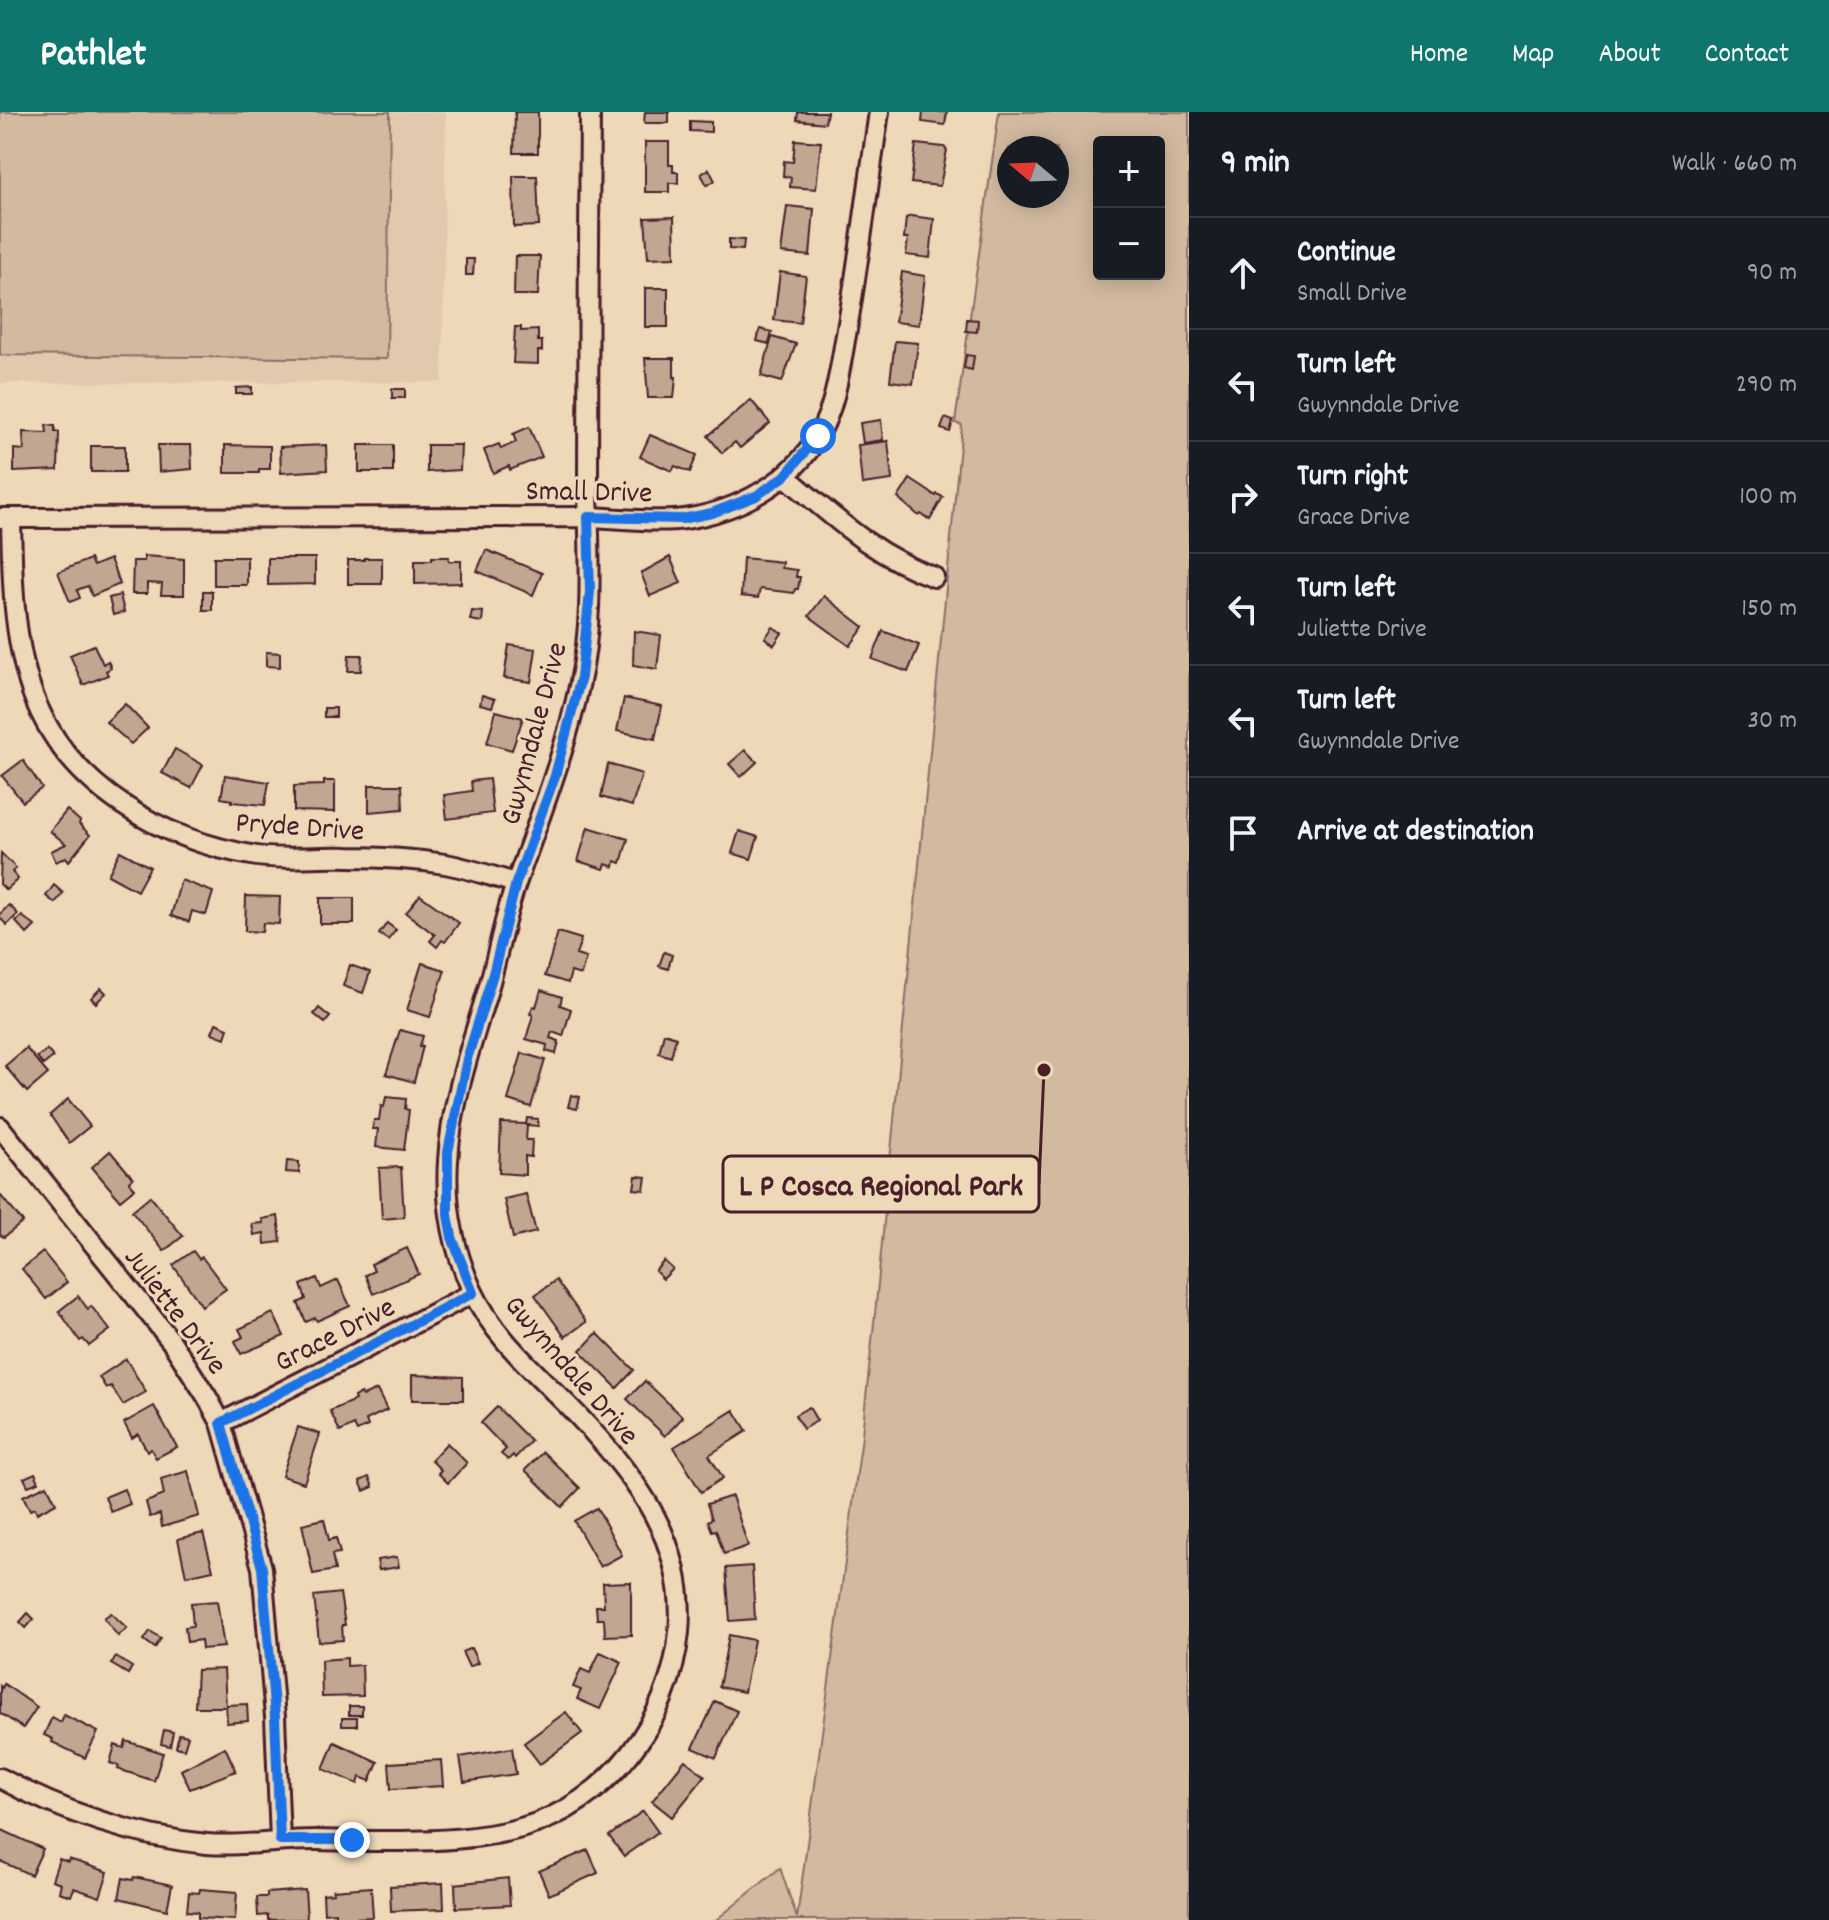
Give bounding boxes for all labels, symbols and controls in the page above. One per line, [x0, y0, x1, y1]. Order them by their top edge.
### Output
text: Pathlet [40, 29, 146, 84]
text: Home [1410, 36, 1468, 76]
text: Map [1512, 36, 1554, 76]
text: About [1598, 36, 1661, 76]
text: Contact [1705, 36, 1789, 76]
north arrow [997, 136, 1069, 208]
map controls [1093, 136, 1165, 280]
button: + [1093, 136, 1165, 208]
text: 9 min [1221, 140, 1290, 189]
text: Walk · 660 m [1672, 146, 1797, 183]
button: − [1093, 208, 1165, 280]
text: Continue [1297, 233, 1396, 276]
icon: ahead [1221, 251, 1265, 295]
text: 90 m [1747, 255, 1797, 292]
text: Small Drive [1297, 276, 1407, 313]
text: Turn left [1297, 345, 1396, 388]
icon: left [1221, 363, 1265, 407]
text: 290 m [1736, 367, 1797, 404]
text: Gwynndale Drive [1297, 388, 1460, 425]
route start [800, 418, 836, 454]
text: Turn right [1297, 457, 1408, 500]
street label: Small Drive [525, 472, 653, 517]
icon: right [1221, 475, 1265, 519]
text: 100 m [1739, 479, 1797, 516]
text: Grace Drive [1297, 500, 1410, 537]
text: Turn left [1297, 569, 1396, 612]
icon: left [1221, 587, 1265, 631]
text: 150 m [1741, 591, 1797, 628]
text: Juliette Drive [1297, 612, 1427, 649]
street label: Gwynndale Drive [491, 638, 581, 830]
text: Turn left [1297, 681, 1396, 724]
icon: left [1221, 699, 1265, 743]
text: 30 m [1747, 703, 1797, 740]
text: Gwynndale Drive [1297, 724, 1460, 761]
street label: Pryde Drive [234, 804, 365, 855]
icon: arrive [1221, 811, 1265, 855]
text: Arrive at destination [1297, 812, 1534, 855]
callout: L P Cosca Regional Park [723, 1156, 1039, 1212]
text: L P Cosca Regional Park [739, 1166, 1023, 1212]
street label: Juliette Drive [111, 1240, 236, 1385]
street label: Gwynndale Drive [492, 1287, 647, 1457]
street label: Grace Drive [268, 1288, 404, 1386]
route end [334, 1822, 370, 1858]

